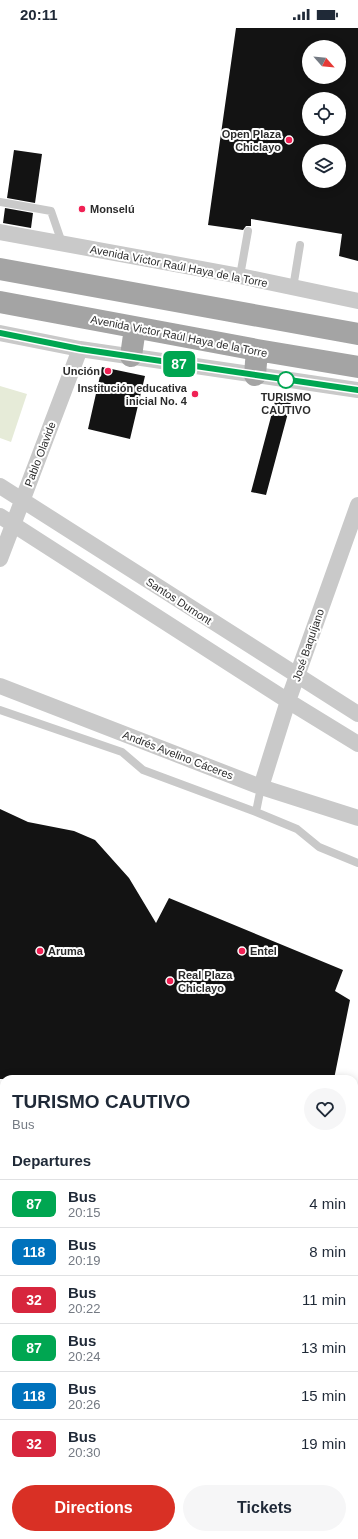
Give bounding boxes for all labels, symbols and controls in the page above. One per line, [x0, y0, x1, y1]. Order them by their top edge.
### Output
text: 20:11 [20, 6, 58, 23]
north arrow [302, 40, 346, 84]
map controls [302, 40, 346, 188]
button: locate [302, 92, 346, 136]
place label: Open Plaza Chiclayo [222, 128, 282, 153]
marker: Open Plaza Chiclayo [284, 135, 294, 145]
button: layers [302, 144, 346, 188]
place label: Monselú [90, 203, 135, 215]
marker: Monselú [77, 204, 87, 214]
street label: Avenida Víctor Raúl Haya de la Torre [89, 243, 269, 289]
street label: Avenida Victor Raúl Haya de la Torre [90, 313, 268, 359]
line badge: 87 [161, 351, 197, 377]
text: 87 [171, 356, 187, 372]
place label: Unción [63, 365, 100, 377]
marker: Unción [103, 366, 113, 376]
marker: TURISMO CAUTIVO [277, 371, 295, 389]
place label: Institución educativa inicial No. 4 [78, 382, 188, 407]
marker: Institución educativa inicial No. 4 [190, 389, 200, 399]
place label: TURISMO CAUTIVO [261, 391, 312, 416]
street label: Pablo Olavide [22, 420, 58, 488]
street label: Santos Dumont [144, 575, 214, 627]
street label: José Baquíjano [290, 607, 326, 683]
street label: Andrés Avelino Cáceres [121, 728, 235, 782]
place label: Aruma [48, 945, 84, 957]
place label: Entel [250, 945, 277, 957]
marker: Aruma [35, 946, 45, 956]
marker: Entel [237, 946, 247, 956]
place label: Real Plaza Chiclayo [178, 969, 233, 994]
marker: Real Plaza Chiclayo [165, 976, 175, 986]
button: heart [304, 1088, 346, 1130]
text: TURISMO CAUTIVO [12, 1091, 190, 1112]
text: Bus [12, 1117, 34, 1132]
text: Departures [12, 1152, 91, 1169]
text: Bus [68, 1188, 96, 1205]
text: 4 min [309, 1195, 346, 1212]
text: 87 [26, 1196, 42, 1212]
text: 20:15 [68, 1205, 101, 1220]
text: Bus [68, 1236, 96, 1253]
text: 8 min [309, 1243, 346, 1260]
text: 118 [23, 1244, 45, 1260]
text: 20:19 [68, 1253, 101, 1268]
text: Bus [68, 1284, 96, 1301]
text: 11 min [302, 1291, 346, 1308]
text: 32 [26, 1292, 42, 1308]
text: 20:22 [68, 1301, 101, 1316]
text: Bus [68, 1332, 96, 1349]
text: 13 min [301, 1339, 346, 1356]
text: 87 [26, 1340, 42, 1356]
text: 20:24 [68, 1349, 101, 1364]
text: Bus [68, 1380, 96, 1397]
text: 15 min [301, 1387, 346, 1404]
text: 118 [23, 1388, 45, 1404]
text: 20:26 [68, 1397, 101, 1412]
text: Bus [68, 1428, 96, 1445]
text: 19 min [301, 1435, 346, 1452]
text: 32 [26, 1436, 42, 1452]
text: 20:30 [68, 1445, 101, 1460]
button: Directions [12, 1485, 175, 1531]
button: Tickets [183, 1485, 346, 1531]

